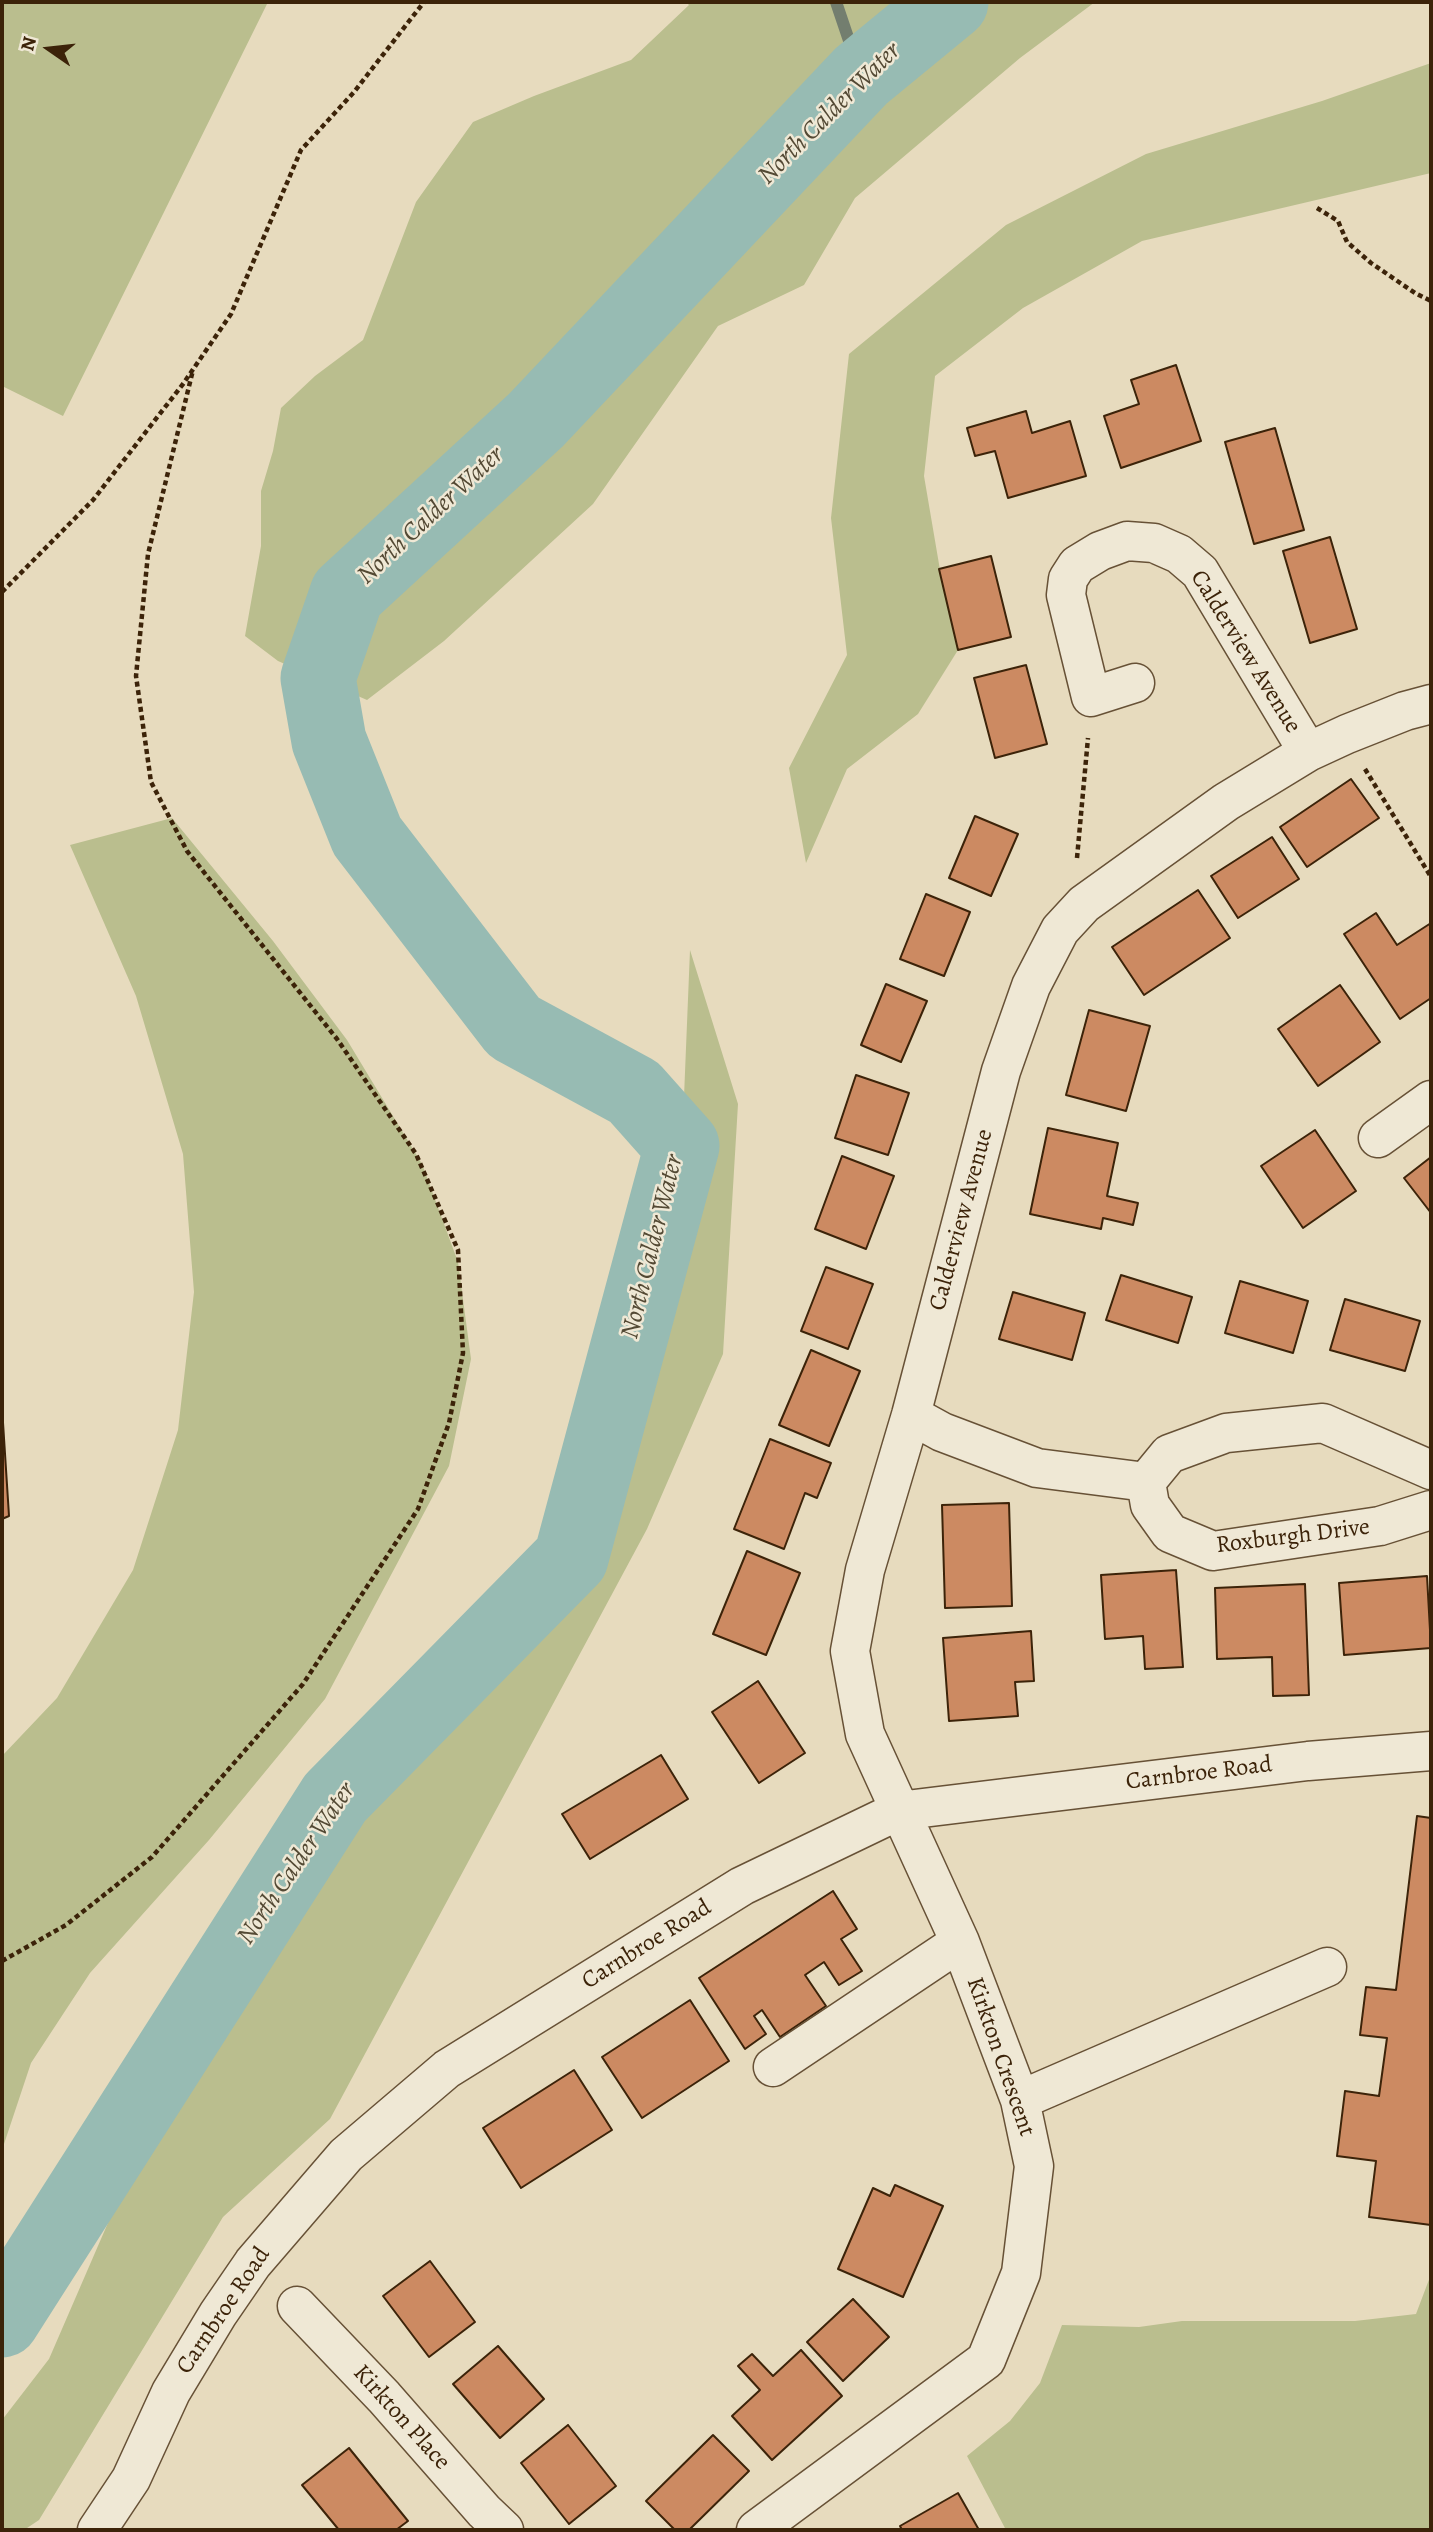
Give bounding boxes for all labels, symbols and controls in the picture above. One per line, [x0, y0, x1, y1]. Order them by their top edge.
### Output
north arrow [14, 14, 84, 84]
text: N [14, 34, 43, 54]
water label: North Calder Water [752, 36, 908, 192]
water label: North Calder Water [351, 440, 511, 592]
street label: Calderview Avenue [1183, 565, 1307, 739]
street label: Calderview Avenue [924, 1126, 1000, 1314]
water label: North Calder Water [615, 1152, 691, 1342]
street label: Roxburgh Drive [1214, 1513, 1372, 1561]
street label: Carnbroe Road [1124, 1751, 1274, 1797]
water label: North Calder Water [231, 1777, 363, 1951]
street label: Carnbroe Road [577, 1894, 717, 1996]
street label: Kirkton Crescent [959, 1974, 1041, 2140]
street label: Carnbroe Road [171, 2242, 277, 2380]
street label: Kirkton Place [346, 2359, 456, 2477]

